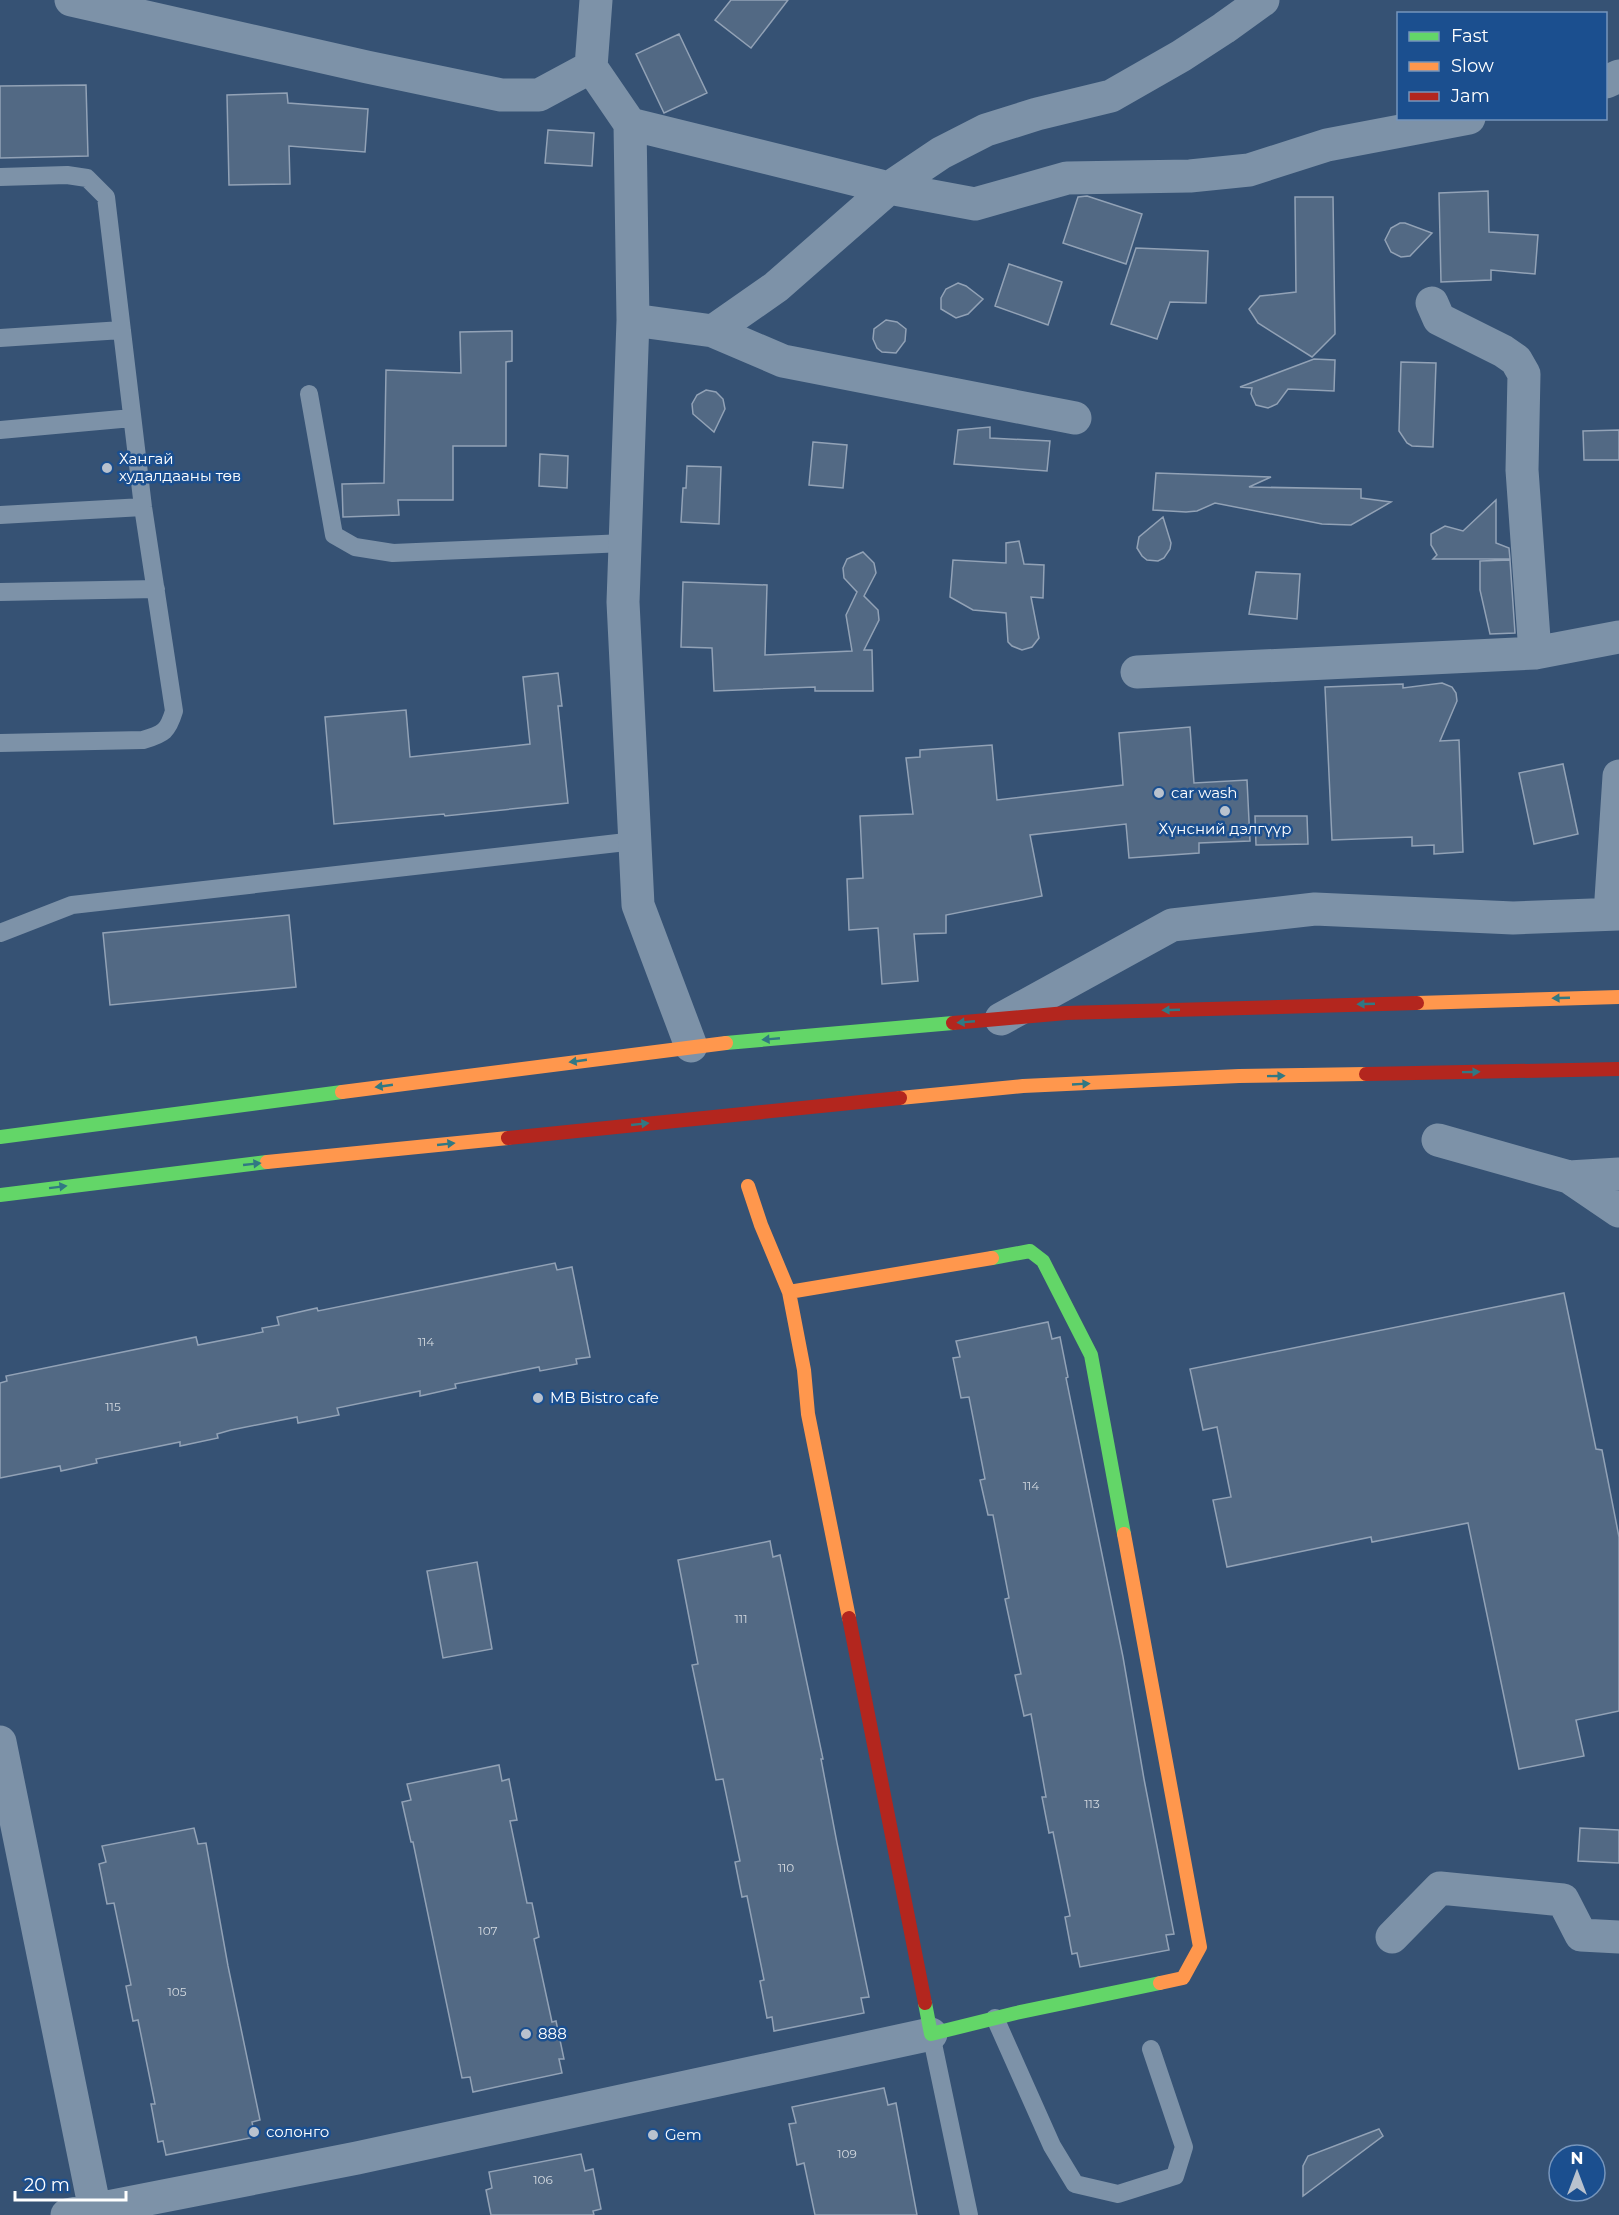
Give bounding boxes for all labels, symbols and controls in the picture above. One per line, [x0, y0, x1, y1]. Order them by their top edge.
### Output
legend [1397, 12, 1607, 120]
text: Fast [1451, 25, 1489, 47]
text: Slow [1451, 55, 1494, 77]
text: Jam [1450, 85, 1490, 107]
place label: Хангай худалдааны төв [119, 449, 241, 485]
marker: Хангай худалдааны төв [100, 461, 114, 475]
place label: car wash [1171, 783, 1237, 802]
marker: car wash [1152, 786, 1166, 800]
marker: Хүнсний дэлгүүр [1218, 804, 1232, 818]
place label: Хүнсний дэлгүүр [1159, 819, 1291, 838]
one-way arrow [1551, 994, 1570, 1003]
one-way arrow [1356, 999, 1375, 1009]
one-way arrow [1161, 1005, 1180, 1014]
one-way arrow [956, 1017, 975, 1027]
one-way arrow [762, 1034, 781, 1044]
one-way arrow [568, 1056, 587, 1066]
one-way arrow [1462, 1067, 1481, 1077]
one-way arrow [1267, 1071, 1286, 1080]
one-way arrow [1072, 1079, 1091, 1088]
one-way arrow [375, 1082, 394, 1091]
one-way arrow [630, 1119, 649, 1129]
one-way arrow [436, 1139, 455, 1149]
one-way arrow [242, 1159, 261, 1169]
one-way arrow [49, 1183, 68, 1192]
house number: 114 [418, 1334, 434, 1349]
place label: MB Bistro cafe [550, 1388, 659, 1407]
marker: MB Bistro cafe [531, 1391, 545, 1405]
house number: 115 [105, 1399, 121, 1414]
house number: 114 [1023, 1478, 1039, 1493]
house number: 111 [735, 1611, 748, 1626]
house number: 113 [1084, 1796, 1100, 1811]
house number: 110 [778, 1860, 794, 1875]
house number: 107 [478, 1923, 498, 1938]
house number: 105 [167, 1984, 187, 1999]
place label: 888 [538, 2024, 567, 2043]
marker: 888 [519, 2027, 533, 2041]
place label: солонго [266, 2122, 329, 2141]
marker: солонго [247, 2125, 261, 2139]
place label: Gem [665, 2125, 702, 2144]
marker: Gem [646, 2128, 660, 2142]
north arrow [1547, 2143, 1607, 2203]
house number: 109 [837, 2146, 857, 2161]
text: N [1571, 2149, 1583, 2168]
scale bar [15, 2164, 126, 2202]
house number: 106 [533, 2172, 553, 2187]
text: 20 m [24, 2174, 70, 2196]

